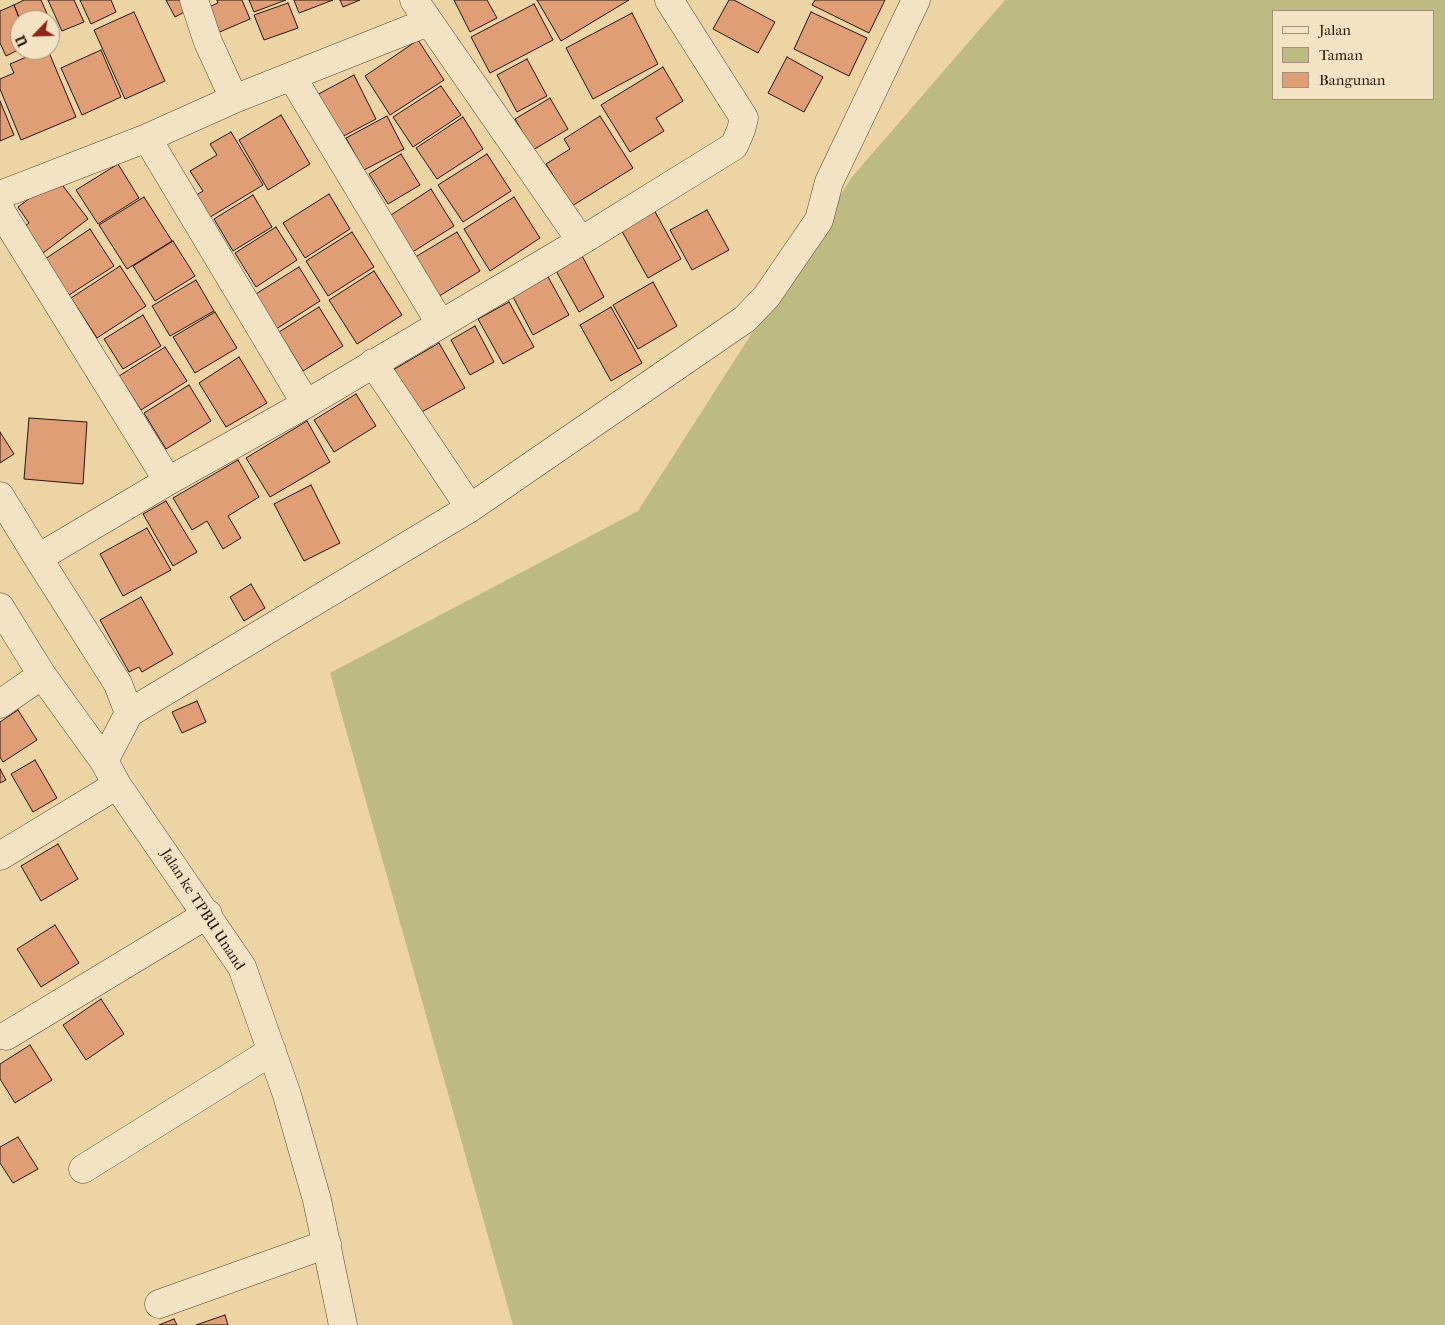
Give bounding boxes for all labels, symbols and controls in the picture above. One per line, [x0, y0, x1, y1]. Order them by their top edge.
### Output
north arrow [10, 10, 60, 60]
legend [1272, 10, 1435, 100]
text: Jalan [1319, 21, 1351, 39]
text: U [12, 32, 32, 49]
text: Taman [1319, 46, 1363, 64]
text: Bangunan [1319, 71, 1386, 89]
street label: Jalan ke TPBU Unand [156, 846, 248, 974]

